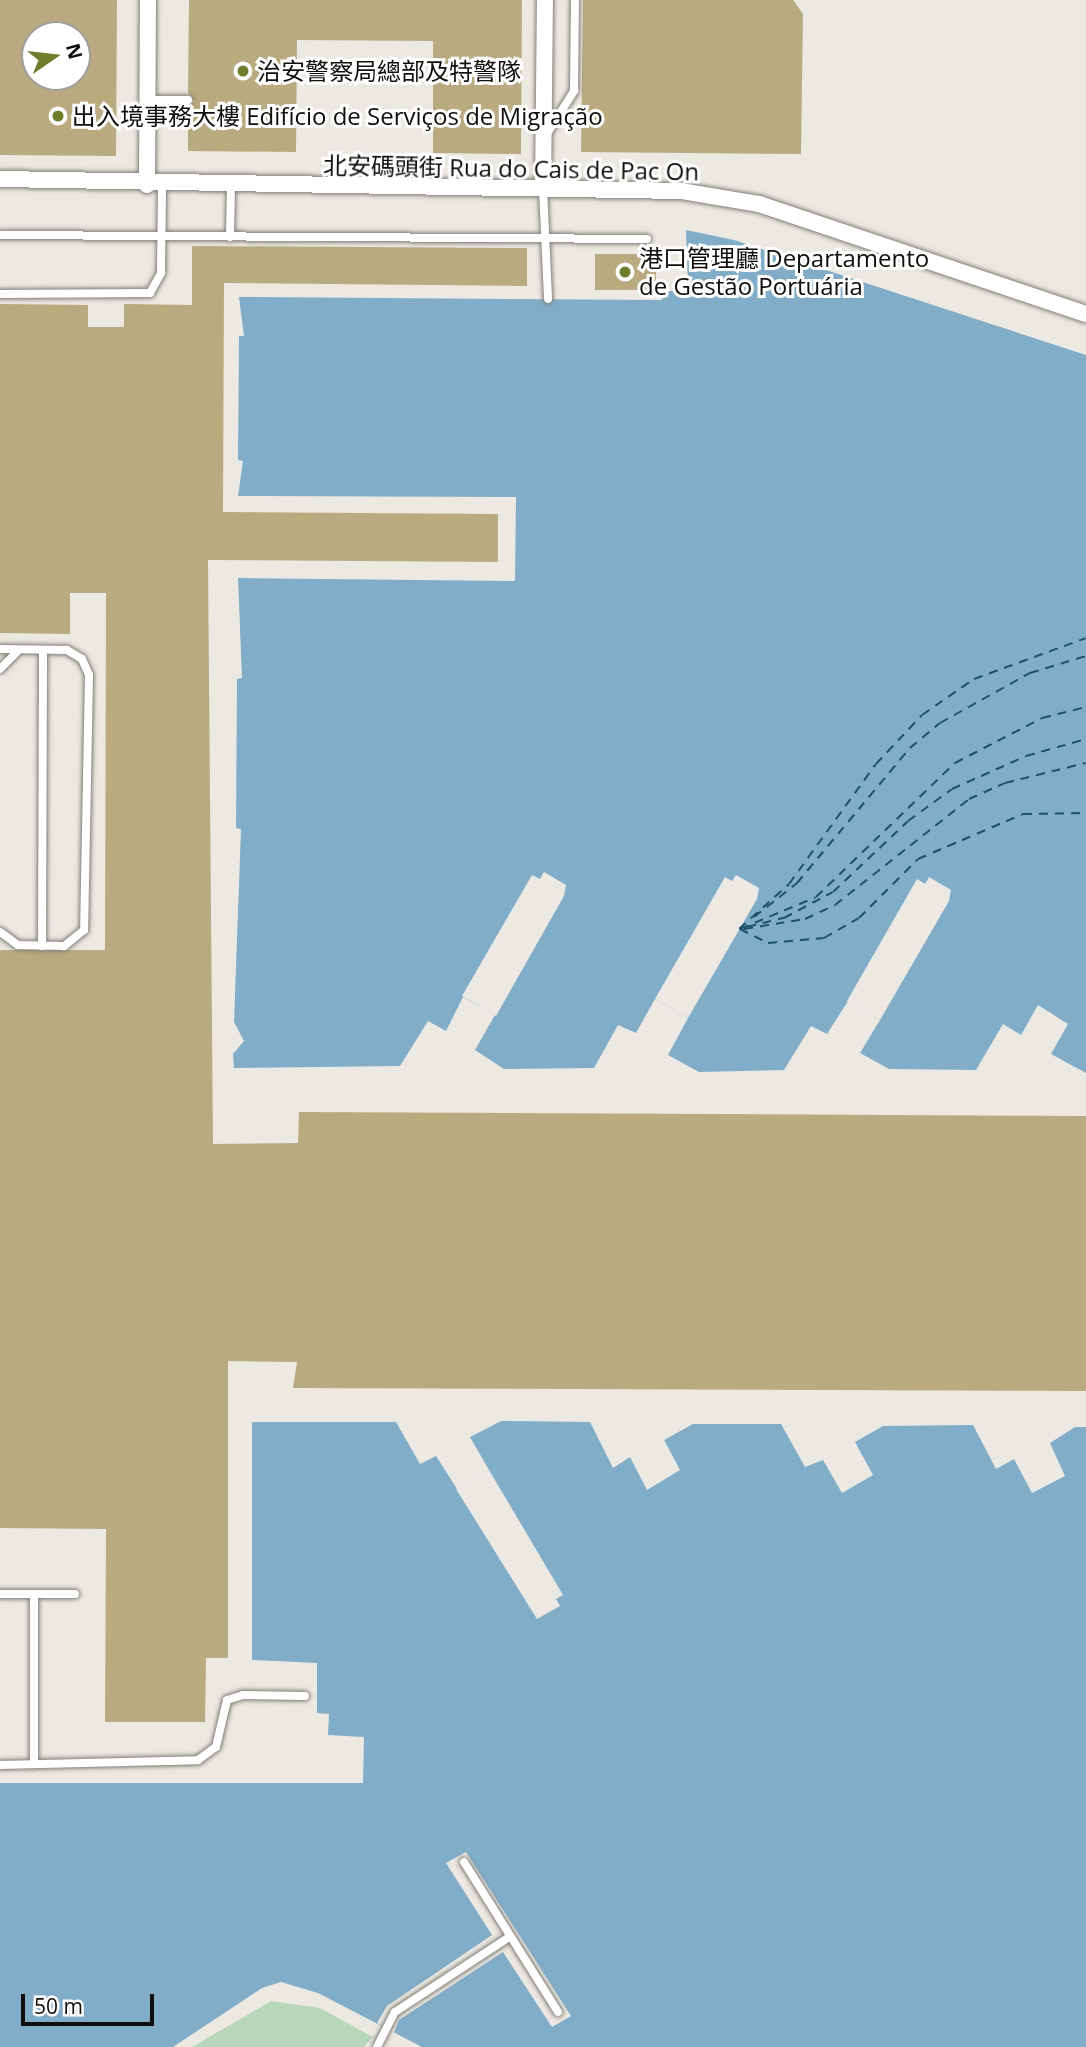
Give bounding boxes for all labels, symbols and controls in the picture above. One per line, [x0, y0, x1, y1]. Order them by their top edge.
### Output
north arrow [21, 21, 91, 91]
text: N [60, 41, 89, 62]
place label: 治安警察局總部及特警隊 [257, 57, 521, 85]
marker: 治安警察局總部及特警隊 [235, 63, 251, 79]
place label: 出入境事務大樓 Edifício de Serviços de Migração [72, 102, 603, 130]
marker: 出入境事務大樓 Edifício de Serviços de Migração [50, 108, 66, 124]
street label: 北安碼頭街 Rua do Cais de Pac On [323, 150, 699, 186]
place label: 港口管理廳 Departamento de Gestão Portuária [639, 244, 929, 300]
marker: 港口管理廳 Departamento de Gestão Portuária [617, 264, 633, 280]
scale bar [24, 1980, 158, 2024]
text: 50 m [34, 1992, 83, 2020]

